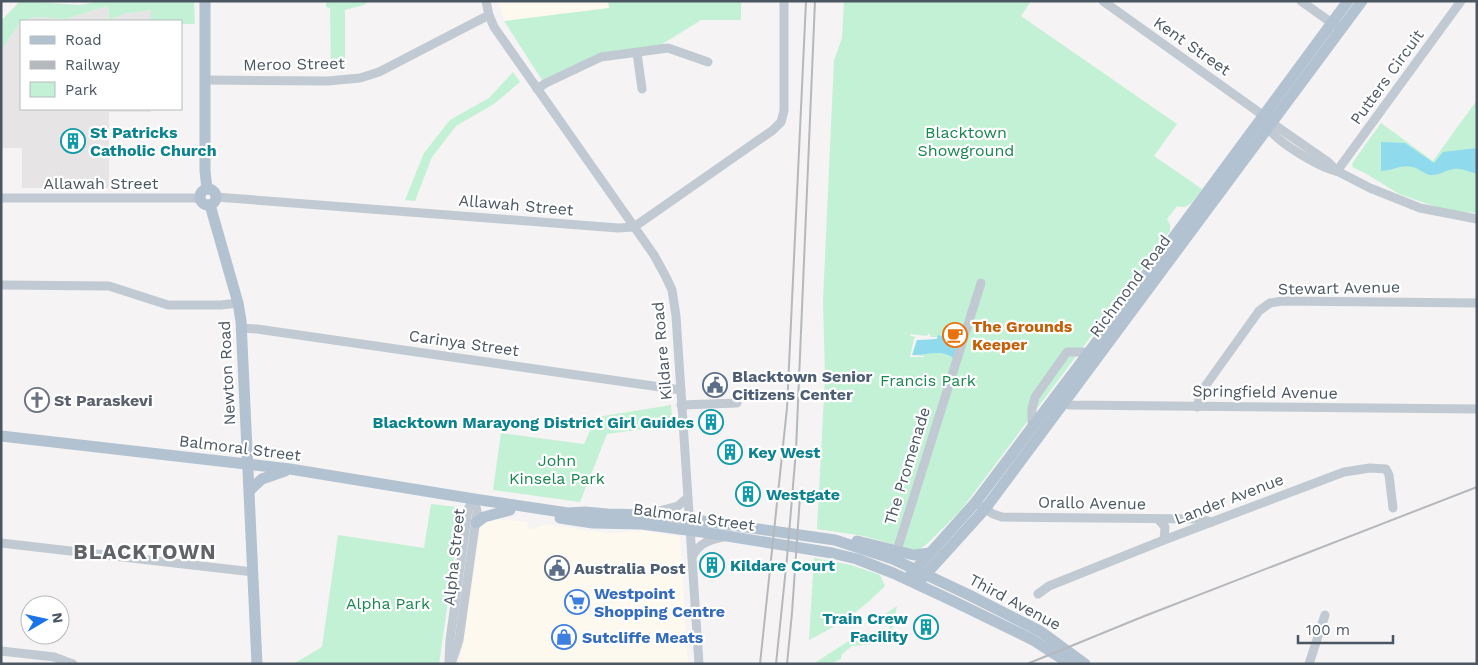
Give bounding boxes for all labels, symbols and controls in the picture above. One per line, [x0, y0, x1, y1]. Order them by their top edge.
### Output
street label: Kent Street [1150, 13, 1234, 80]
legend [20, 20, 182, 110]
street label: Putters Circuit [1346, 26, 1428, 128]
text: Road [65, 31, 102, 49]
street label: Meroo Street [243, 54, 345, 74]
text: Railway [65, 56, 120, 74]
text: Park [65, 81, 98, 99]
place label: St Patricks Catholic Church [90, 123, 217, 160]
park label: Blacktown Showground [918, 123, 1014, 160]
building icon: St Patricks Catholic Church [60, 128, 86, 154]
street label: Allawah Street [43, 174, 159, 193]
street label: Allawah Street [458, 191, 574, 220]
street label: Richmond Road [1085, 231, 1175, 341]
street label: Stewart Avenue [1278, 277, 1400, 299]
street label: Kildare Road [648, 301, 676, 401]
place label: The Grounds Keeper [972, 317, 1073, 354]
street label: Newton Road [215, 320, 239, 426]
cafe icon: The Grounds Keeper [942, 322, 968, 348]
street label: Carinya Street [408, 326, 520, 360]
place label: Blacktown Senior Citizens Center [732, 367, 873, 404]
park label: Francis Park [880, 371, 976, 390]
public building icon: Blacktown Senior Citizens Center [702, 372, 728, 398]
street label: Springfield Avenue [1192, 381, 1338, 403]
church icon: St Paraskevi [24, 387, 50, 413]
place label: St Paraskevi [54, 391, 153, 410]
street label: The Promenade [880, 405, 934, 527]
building icon: Blacktown Marayong District Girl Guides [698, 409, 724, 435]
place label: Blacktown Marayong District Girl Guides [373, 413, 694, 432]
street label: Balmoral Street [178, 431, 302, 465]
building icon: Key West [717, 439, 743, 465]
place label: Key West [748, 443, 820, 462]
park label: John Kinsela Park [509, 451, 605, 488]
street label: Lander Avenue [1172, 469, 1286, 529]
building icon: Westgate [735, 481, 761, 507]
place label: Westgate [766, 485, 840, 504]
street label: Orallo Avenue [1038, 493, 1146, 513]
street label: Balmoral Street [632, 499, 756, 535]
street label: Alpha Street [439, 507, 469, 607]
district label: BLACKTOWN [73, 539, 217, 564]
building icon: Kildare Court [699, 552, 725, 578]
public building icon: Australia Post [544, 555, 570, 581]
place label: Kildare Court [730, 556, 835, 575]
place label: Australia Post [574, 559, 685, 578]
street label: Third Avenue [966, 570, 1064, 634]
place label: Westpoint Shopping Centre [594, 584, 725, 621]
supermarket icon: Westpoint Shopping Centre [564, 589, 590, 615]
park label: Alpha Park [346, 594, 430, 613]
north arrow [20, 595, 70, 645]
place label: Train Crew Facility [822, 609, 909, 646]
text: N [49, 612, 67, 624]
scale bar [1298, 612, 1393, 644]
building icon: Train Crew Facility [913, 614, 939, 640]
text: 100 m [1306, 621, 1350, 639]
shop icon: Sutcliffe Meats [551, 624, 577, 650]
place label: Sutcliffe Meats [582, 628, 704, 647]

